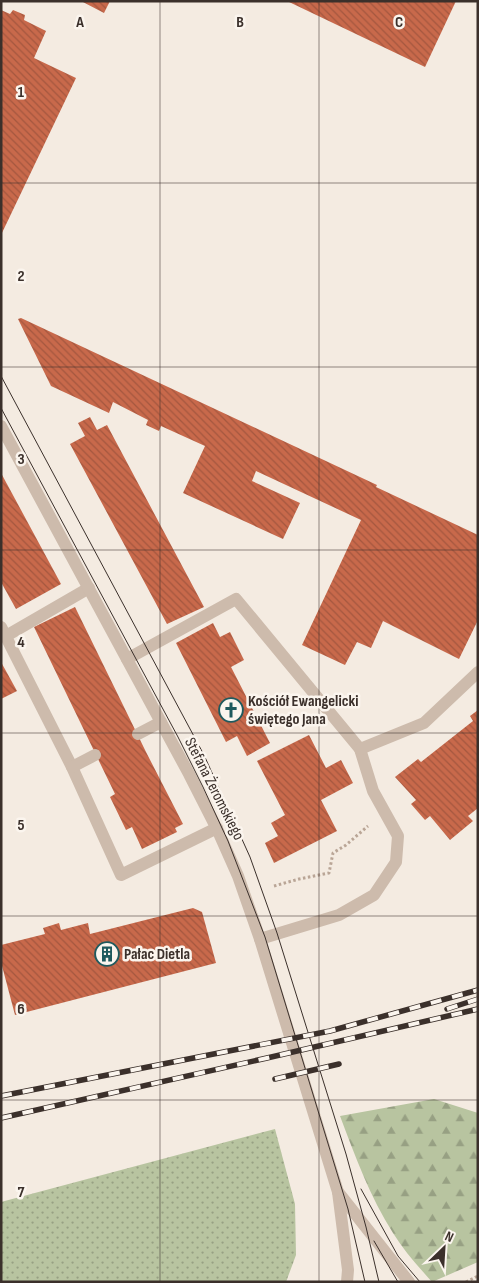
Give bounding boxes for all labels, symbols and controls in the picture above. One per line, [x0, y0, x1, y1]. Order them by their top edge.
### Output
text: A [75, 13, 84, 32]
text: B [236, 13, 244, 32]
text: C [395, 13, 403, 32]
text: 1 [18, 83, 25, 102]
text: 2 [17, 267, 25, 286]
text: 3 [17, 450, 25, 469]
text: 4 [17, 633, 25, 652]
place label: Kościół Ewangelicki świętego Jana [248, 692, 358, 729]
church icon: Kościół Ewangelicki świętego Jana [218, 697, 244, 723]
street label: Stefana Żeromskiego [180, 735, 248, 843]
text: 5 [17, 816, 25, 835]
building icon: Pałac Dietla [94, 941, 120, 967]
place label: Pałac Dietla [124, 945, 190, 964]
text: 6 [17, 1000, 25, 1019]
text: 7 [18, 1183, 25, 1202]
north arrow [419, 1223, 469, 1273]
text: N [442, 1227, 456, 1246]

